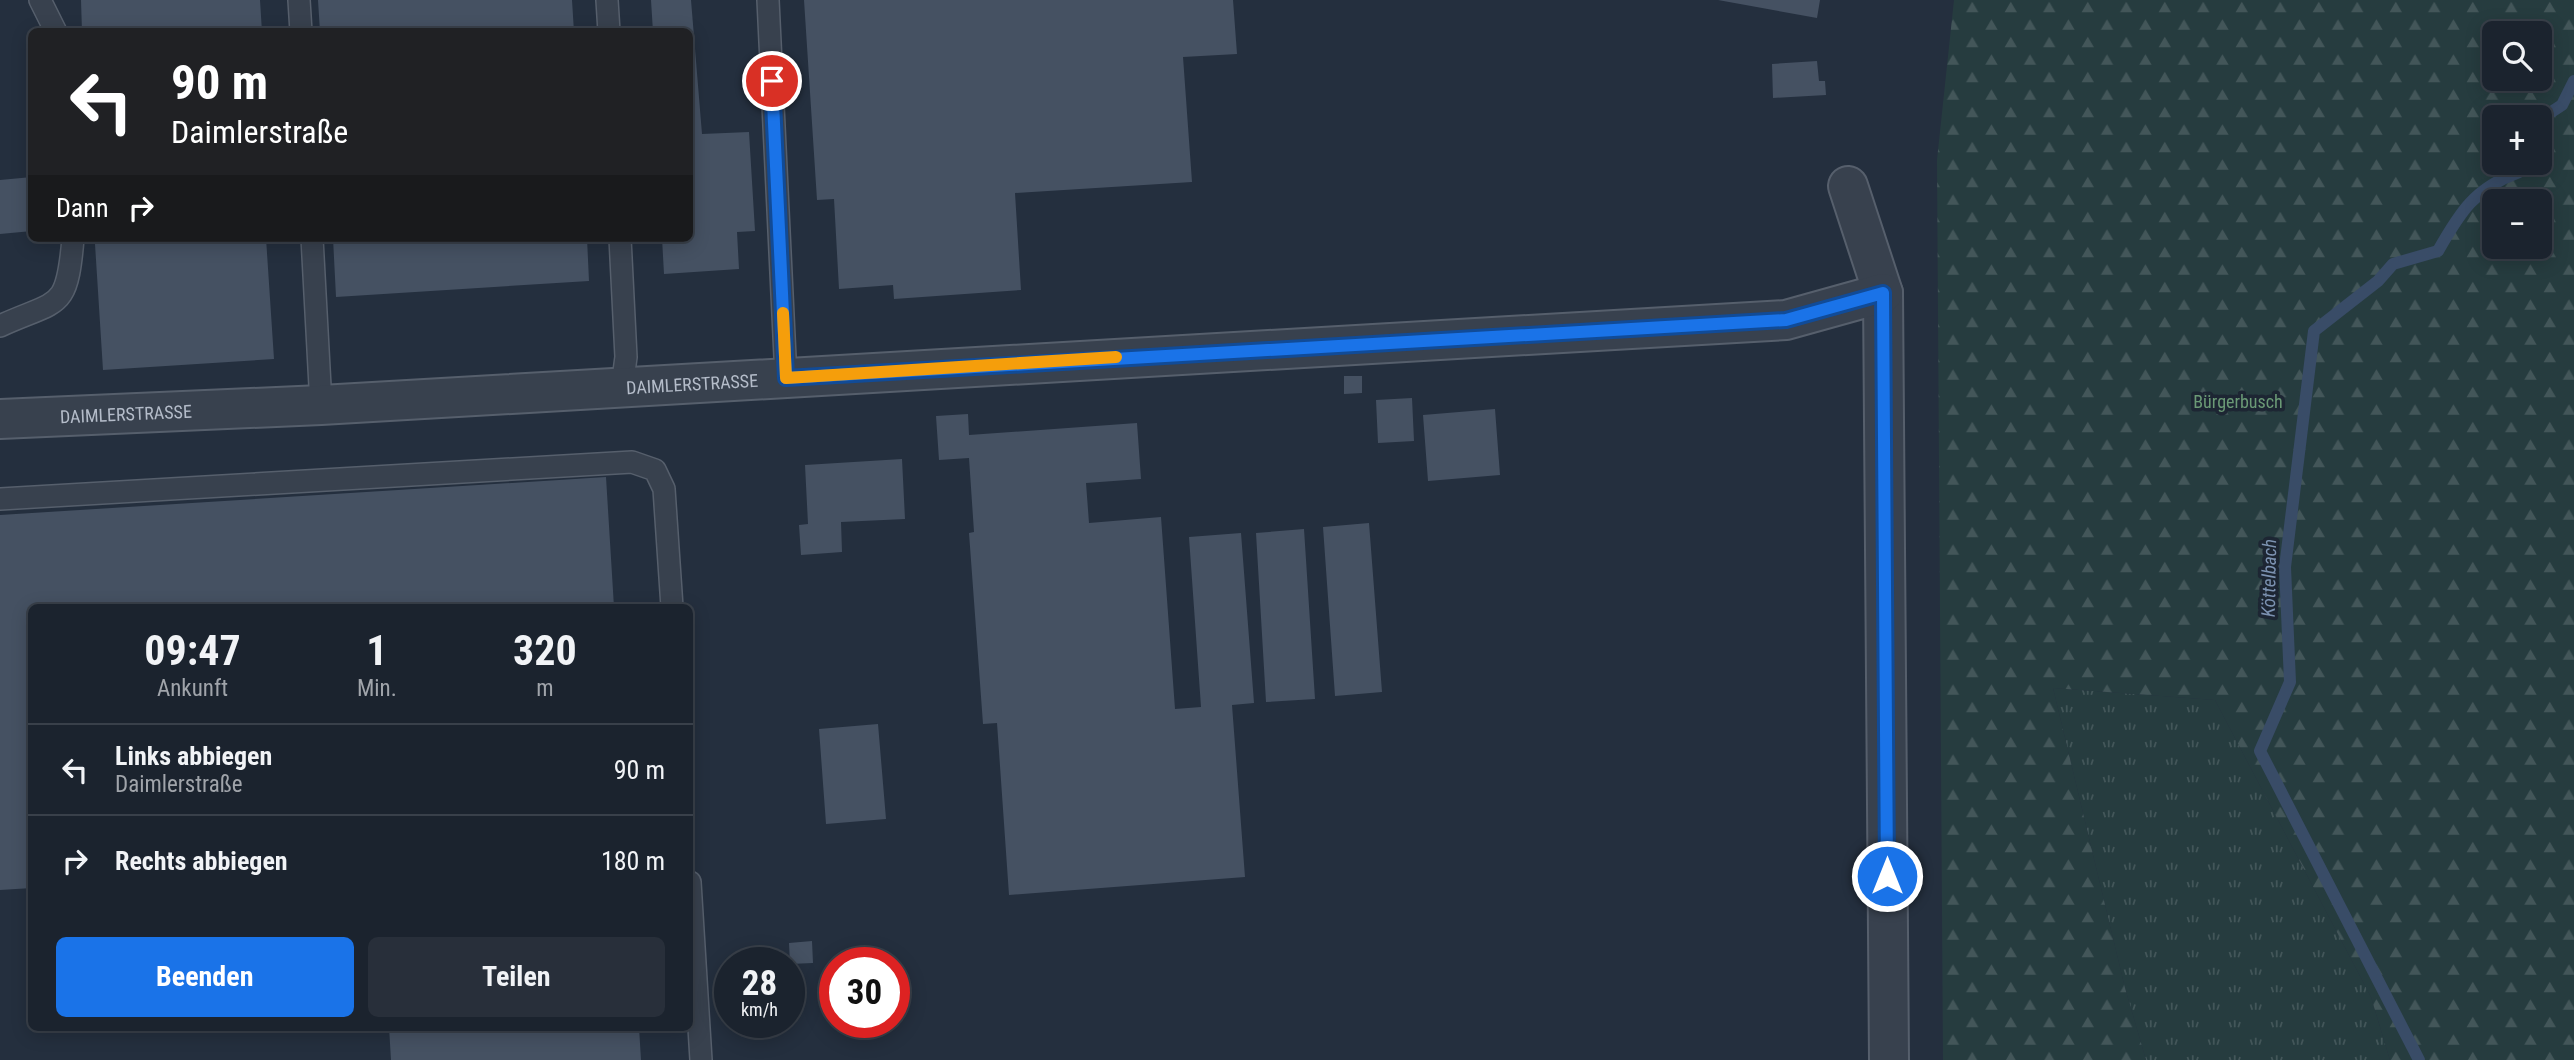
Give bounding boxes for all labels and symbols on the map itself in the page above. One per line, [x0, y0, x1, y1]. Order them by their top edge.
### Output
pin [742, 51, 802, 111]
street label: DAIMLERSTRASSE [626, 369, 759, 398]
park label: Bürgerbusch [2193, 391, 2283, 412]
street label: DAIMLERSTRASSE [59, 400, 192, 427]
water label: Köttelbach [2257, 539, 2281, 617]
position arrow [1850, 839, 1924, 913]
speed limit sign: 30 [819, 947, 910, 1038]

